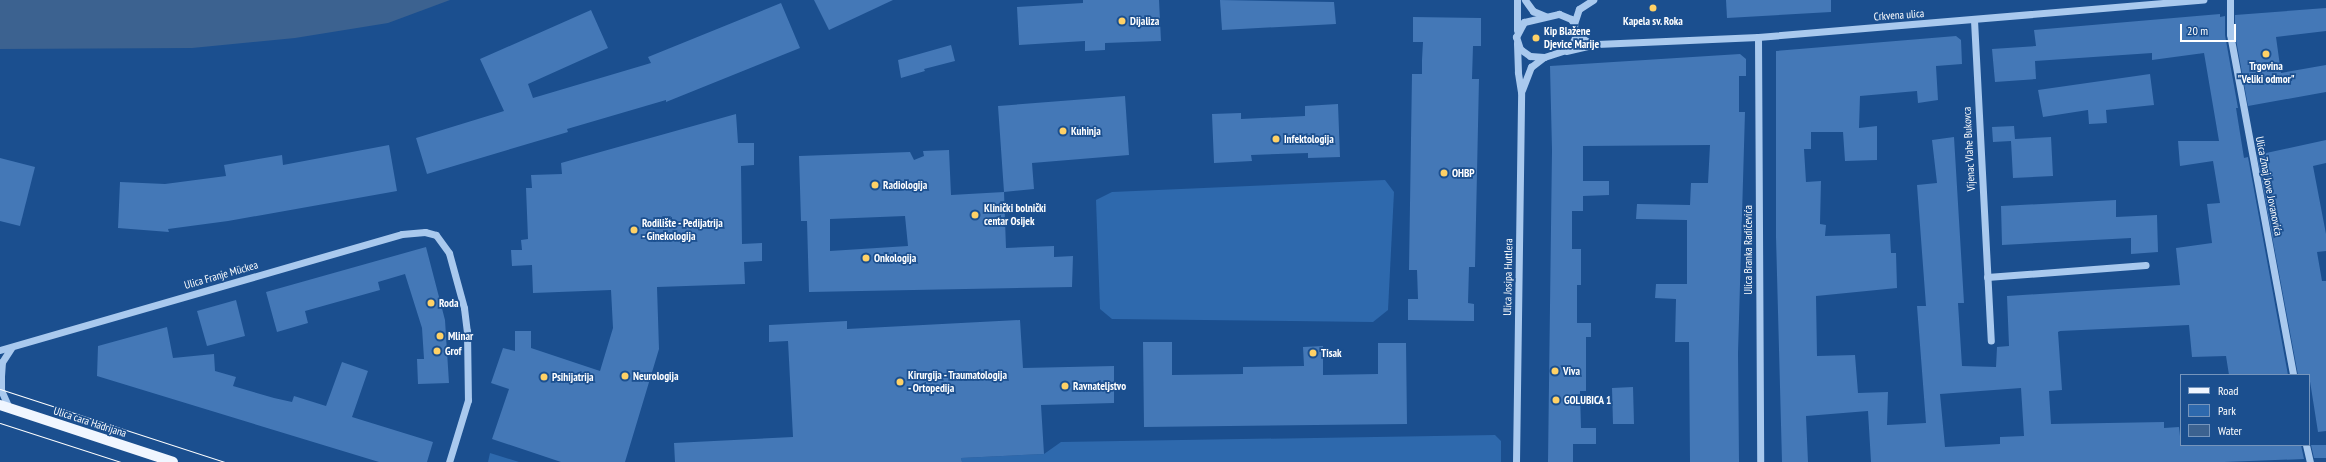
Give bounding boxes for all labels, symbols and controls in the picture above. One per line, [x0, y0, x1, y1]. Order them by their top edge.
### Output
marker: Kapela sv. Roka [1648, 3, 1658, 13]
street label: Crkvena ulica [1873, 7, 1925, 23]
place label: Dijaliza [1130, 14, 1159, 28]
place label: Kapela sv. Roka [1623, 14, 1683, 28]
marker: Dijaliza [1117, 16, 1127, 26]
scale bar [2182, 16, 2238, 42]
text: 20 m [2187, 23, 2208, 38]
place label: Kip Blažene Djevice Marije [1544, 25, 1599, 51]
marker: Kip Blažene Djevice Marije [1531, 33, 1541, 43]
marker: Trgovina "Veliki odmor" [2261, 49, 2271, 59]
place label: Trgovina "Veliki odmor" [2237, 60, 2295, 86]
street label: Vijenac Vlahe Bukovca [1960, 106, 1978, 192]
place label: Kuhinja [1071, 124, 1101, 138]
marker: Kuhinja [1058, 126, 1068, 136]
place label: Infektologija [1284, 132, 1334, 146]
marker: Infektologija [1271, 134, 1281, 144]
street label: Ulica Zmaj Jove Jovanovića [2253, 135, 2285, 237]
place label: OHBP [1452, 166, 1475, 180]
marker: OHBP [1439, 168, 1449, 178]
place label: Radiologija [883, 178, 927, 192]
marker: Radiologija [870, 180, 880, 190]
place label: Klinički bolnički centar Osijek [984, 202, 1046, 228]
street label: Ulica Branka Radičevića [1741, 205, 1755, 295]
marker: Klinički bolnički centar Osijek [969, 209, 981, 221]
place label: Rodilište - Pedijatrija - Ginekologija [642, 217, 724, 243]
marker: Rodilište - Pedijatrija - Ginekologija [629, 225, 639, 235]
street label: Ulica Josipa Huttlera [1501, 238, 1515, 316]
place label: Onkologija [874, 251, 916, 265]
marker: Onkologija [861, 253, 871, 263]
street label: Ulica Franje Mückea [183, 258, 259, 292]
place label: Roda [439, 296, 458, 310]
marker: Roda [426, 298, 436, 308]
place label: Mlinar [448, 329, 473, 343]
marker: Mlinar [435, 331, 445, 341]
place label: Grof [445, 344, 461, 358]
marker: Grof [432, 346, 442, 356]
place label: Tisak [1321, 346, 1342, 360]
marker: Tisak [1308, 348, 1318, 358]
place label: Viva [1563, 364, 1580, 378]
marker: Viva [1550, 366, 1560, 376]
place label: Neurologija [633, 369, 679, 383]
place label: Kirurgija - Traumatologija - Ortopedija [908, 369, 1008, 395]
place label: Psihijatrija [552, 370, 594, 384]
marker: Neurologija [620, 371, 630, 381]
marker: Psihijatrija [539, 372, 549, 382]
legend [2180, 374, 2310, 446]
marker: Kirurgija - Traumatologija - Ortopedija [895, 377, 905, 387]
place label: Ravnateljstvo [1073, 379, 1126, 393]
marker: Ravnateljstvo [1060, 381, 1070, 391]
text: Road [2218, 383, 2238, 398]
place label: GOLUBICA 1 [1564, 393, 1612, 407]
marker: GOLUBICA 1 [1551, 395, 1561, 405]
text: Park [2218, 403, 2236, 418]
street label: Ulica cara Hadrijana [52, 404, 128, 440]
text: Water [2218, 423, 2242, 438]

